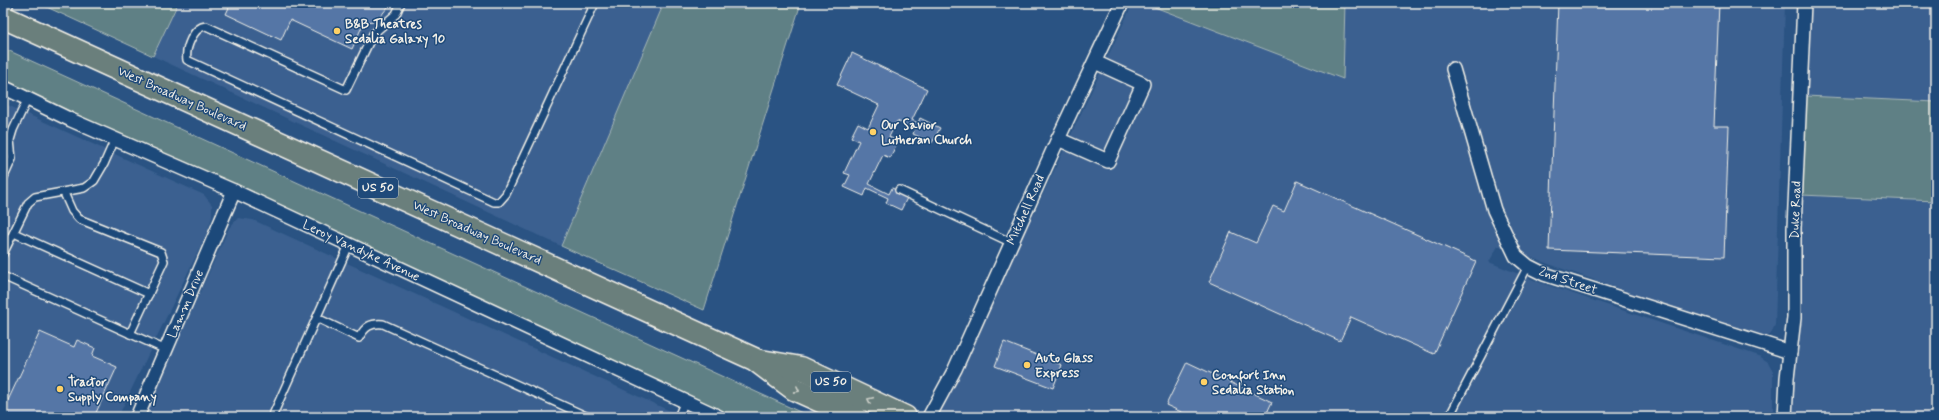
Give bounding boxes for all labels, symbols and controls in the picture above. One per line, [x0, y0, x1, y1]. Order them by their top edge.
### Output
place label: B&B Theatres Sedalia Galaxy 10 [345, 16, 446, 48]
marker: B&B Theatres Sedalia Galaxy 10 [332, 26, 342, 36]
street label: West Broadway Boulevard [115, 63, 249, 135]
place label: Our Savior Lutheran Church [881, 117, 972, 149]
marker: Our Savior Lutheran Church [868, 127, 878, 137]
street label: Mitchell Road [1003, 172, 1049, 248]
road number: US 50 [358, 178, 398, 198]
street label: Duke Road [1786, 181, 1806, 239]
street label: West Broadway Boulevard [410, 197, 544, 269]
street label: Leroy Vandyke Avenue [300, 216, 423, 286]
street label: 2nd Street [1536, 263, 1600, 299]
street label: Lamm Drive [164, 267, 208, 341]
place label: Auto Glass Express [1035, 350, 1093, 382]
marker: Auto Glass Express [1022, 360, 1032, 370]
place label: Comfort Inn Sedalia Station [1212, 367, 1295, 399]
road number: US 50 [811, 372, 851, 392]
place label: Tractor Supply Company [68, 374, 157, 406]
marker: Comfort Inn Sedalia Station [1199, 377, 1209, 387]
marker: Tractor Supply Company [55, 384, 65, 394]
one-way arrow [793, 385, 800, 392]
one-way arrow [866, 397, 873, 405]

